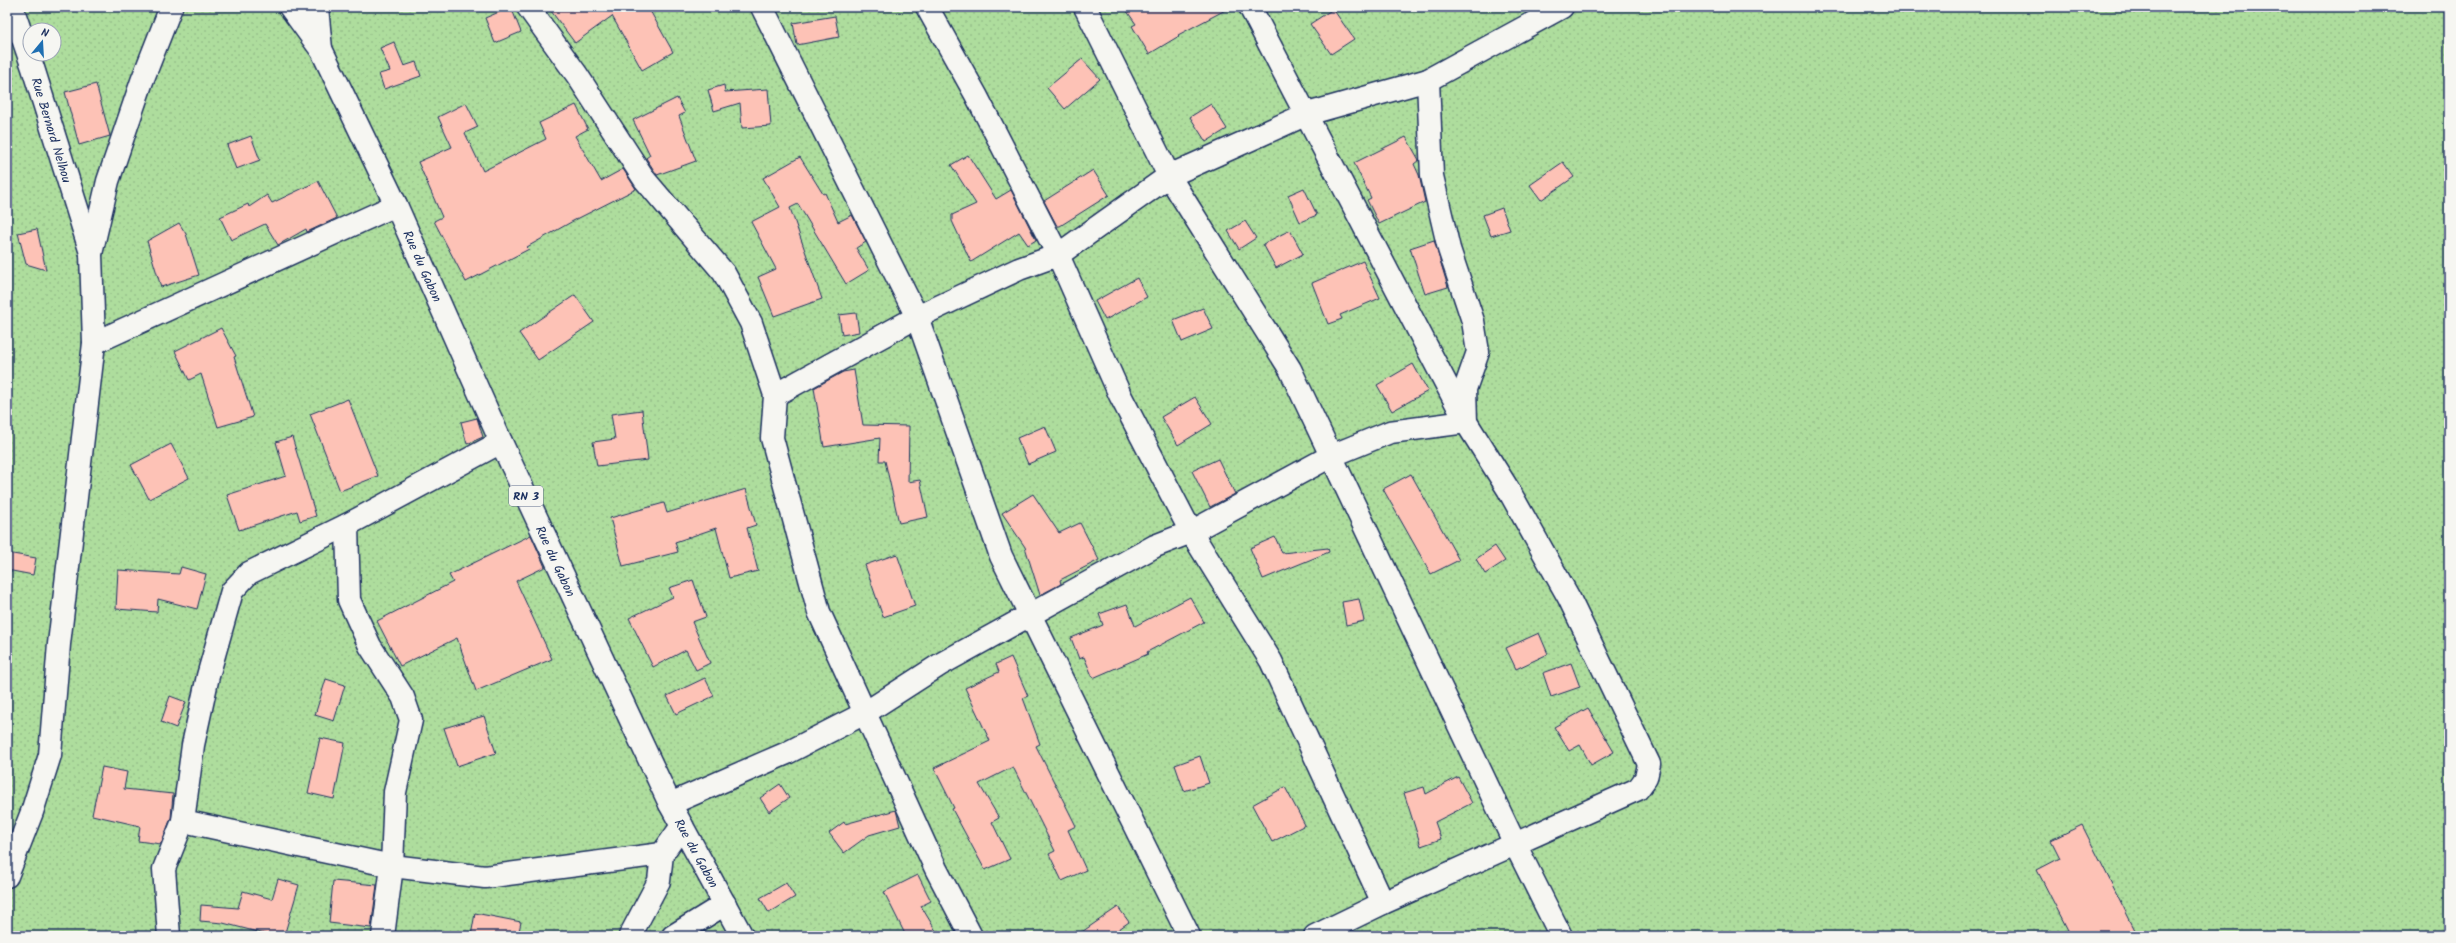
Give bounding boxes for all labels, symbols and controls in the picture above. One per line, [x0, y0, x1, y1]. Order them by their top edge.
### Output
north arrow [22, 22, 62, 62]
text: N [39, 24, 51, 43]
street label: Rue Bernard Nelhou [25, 75, 77, 186]
street label: Rue du Gabon [396, 227, 447, 306]
road number: RN 3 [509, 486, 543, 506]
street label: Rue du Gabon [529, 523, 580, 601]
street label: Rue du Gabon [668, 815, 723, 892]

